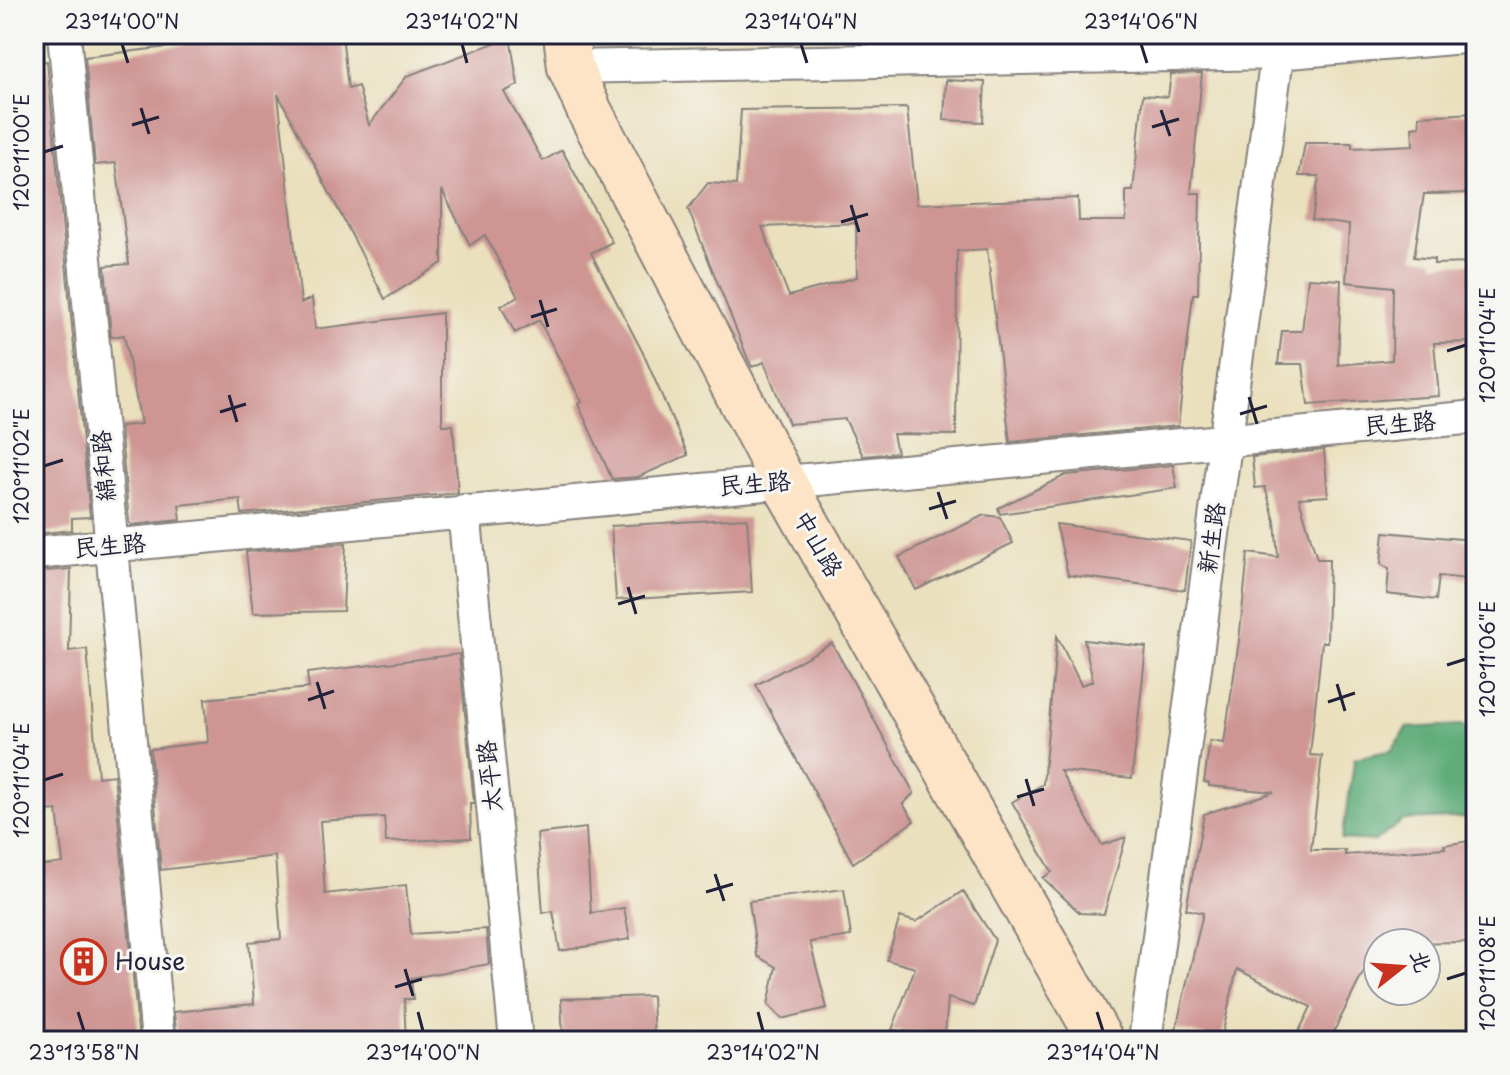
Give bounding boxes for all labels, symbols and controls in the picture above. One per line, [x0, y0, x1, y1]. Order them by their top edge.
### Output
text: 23°14'00"N [65, 6, 179, 36]
text: 23°14'02"N [405, 6, 519, 36]
text: 23°14'04"N [744, 6, 858, 36]
text: 23°14'06"N [1084, 6, 1198, 36]
text: 120°11'00"E [6, 93, 36, 211]
text: 120°11'04"E [1472, 287, 1502, 403]
street label: 民生路 [1362, 401, 1437, 443]
text: 120°11'02"E [6, 408, 36, 524]
street label: 綿和路 [81, 429, 123, 504]
street label: 民生路 [717, 461, 792, 503]
street label: 新生路 [1187, 500, 1233, 576]
street label: 中山路 [786, 503, 853, 583]
street label: 民生路 [72, 523, 147, 565]
text: 120°11'06"E [1472, 601, 1502, 717]
text: 120°11'04"E [6, 722, 36, 838]
street label: 太平路 [466, 739, 510, 814]
text: 120°11'08"E [1472, 915, 1502, 1031]
north arrow [1362, 927, 1442, 1007]
building icon: House [60, 938, 108, 986]
place label: House [115, 942, 185, 978]
text: 北 [1404, 945, 1442, 976]
text: 23°13'58"N [28, 1037, 140, 1067]
text: 23°14'00"N [366, 1037, 480, 1067]
text: 23°14'02"N [706, 1037, 820, 1067]
text: 23°14'04"N [1046, 1037, 1160, 1067]

